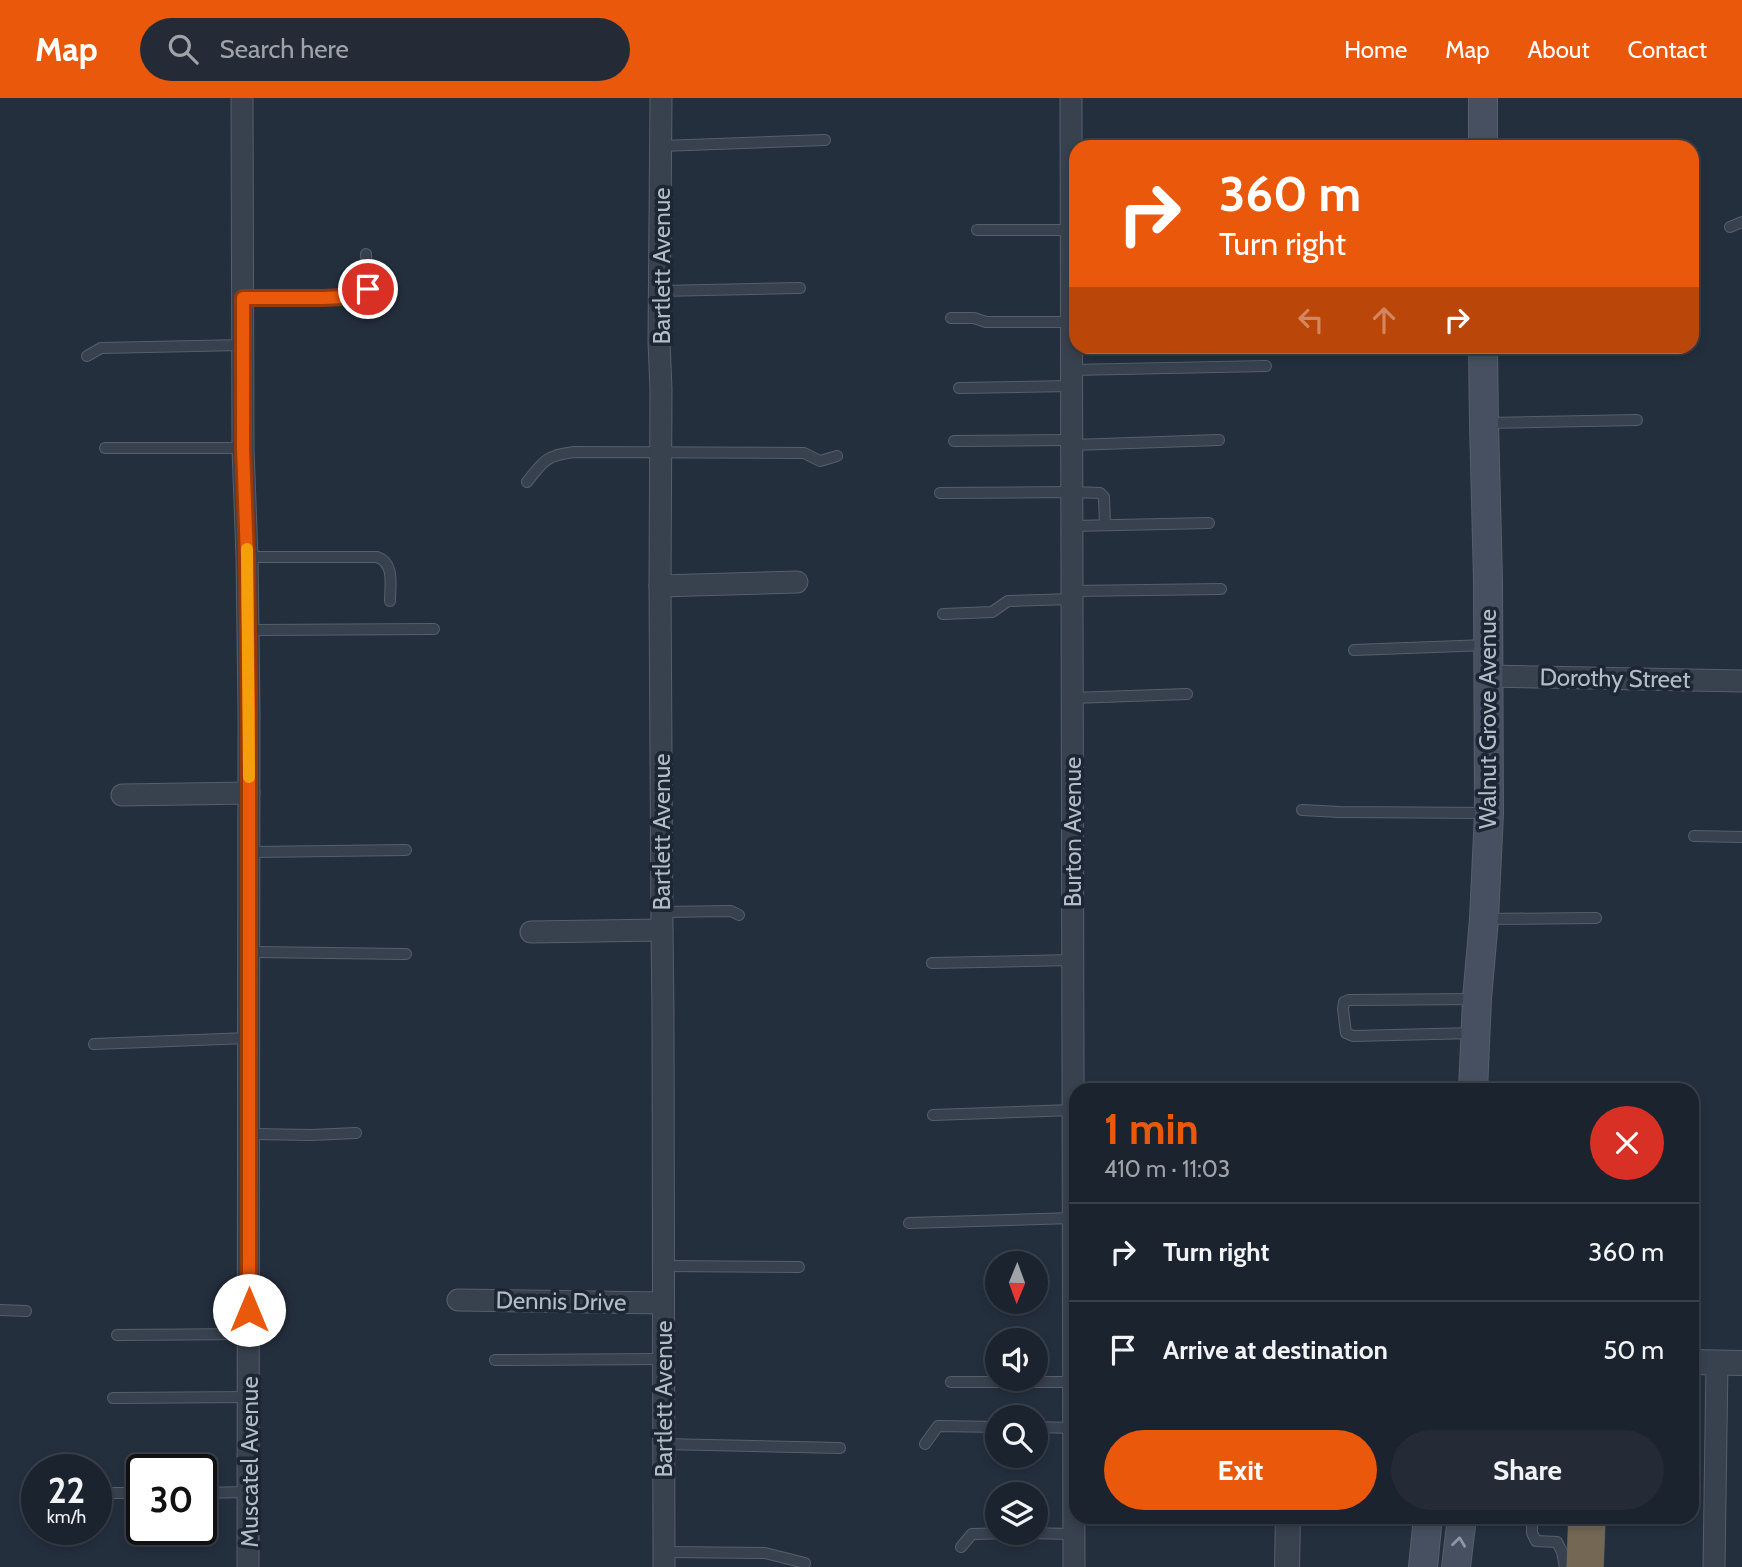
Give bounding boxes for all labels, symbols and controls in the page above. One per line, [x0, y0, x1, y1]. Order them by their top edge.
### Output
search box [140, 18, 630, 81]
text: Map [35, 29, 98, 69]
icon: search [164, 30, 202, 68]
text: Search here [220, 33, 349, 65]
text: Home [1344, 35, 1407, 64]
text: Map [1445, 35, 1490, 64]
text: About [1528, 35, 1590, 64]
text: Contact [1628, 35, 1707, 64]
text: 360 m [1219, 164, 1361, 223]
icon: right [1104, 168, 1195, 259]
street label: Bartlett Avenue [647, 187, 676, 345]
text: Turn right [1219, 224, 1346, 263]
pin [338, 259, 398, 319]
icon: arrive [349, 270, 387, 308]
icon: left [1292, 301, 1330, 339]
icon: ahead [1365, 301, 1403, 339]
icon: right [1438, 301, 1476, 339]
street label: Walnut Grove Avenue [1473, 609, 1502, 829]
street label: Dorothy Street [1539, 662, 1691, 694]
street label: Bartlett Avenue [647, 753, 676, 911]
street label: Burton Avenue [1058, 757, 1087, 907]
text: 1 min [1104, 1103, 1199, 1155]
button: close [1590, 1106, 1664, 1180]
text: 410 m · 11:03 [1104, 1155, 1230, 1183]
icon: right [1104, 1233, 1142, 1271]
text: Turn right [1163, 1236, 1269, 1268]
text: 360 m [1588, 1236, 1664, 1268]
north arrow [985, 1251, 1048, 1314]
map controls [985, 1251, 1048, 1545]
position arrow [212, 1273, 286, 1347]
street label: Dennis Drive [495, 1285, 627, 1317]
street label: Bartlett Avenue [649, 1320, 678, 1478]
button: sound [985, 1328, 1048, 1391]
icon: arrive [1104, 1331, 1142, 1369]
text: Arrive at destination [1163, 1334, 1388, 1366]
text: 50 m [1603, 1334, 1664, 1366]
street label: Muscatel Avenue [235, 1376, 264, 1548]
button: search [985, 1405, 1048, 1468]
button: Exit [1104, 1430, 1377, 1510]
button: Share [1391, 1430, 1664, 1510]
speed limit sign: 30 [126, 1454, 217, 1545]
text: 22 [48, 1469, 85, 1512]
button: layers [985, 1482, 1048, 1545]
text: km/h [47, 1506, 86, 1528]
one-way arrow [1451, 1536, 1466, 1548]

